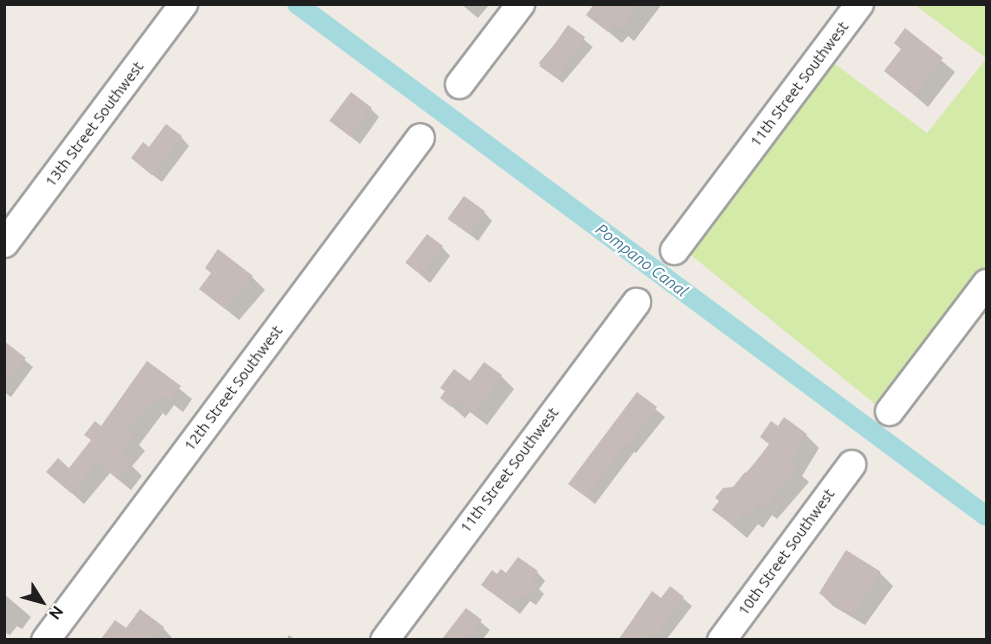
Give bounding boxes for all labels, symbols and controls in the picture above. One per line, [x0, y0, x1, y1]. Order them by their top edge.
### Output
street label: 11th Street Southwest [746, 18, 852, 150]
street label: 13th Street Southwest [41, 58, 147, 190]
water label: Pompano Canal [592, 219, 692, 301]
street label: 12th Street Southwest [180, 322, 286, 454]
street label: 11th Street Southwest [456, 404, 562, 536]
street label: 10th Street Southwest [734, 485, 838, 619]
north arrow [12, 572, 72, 632]
text: N [46, 603, 67, 623]

